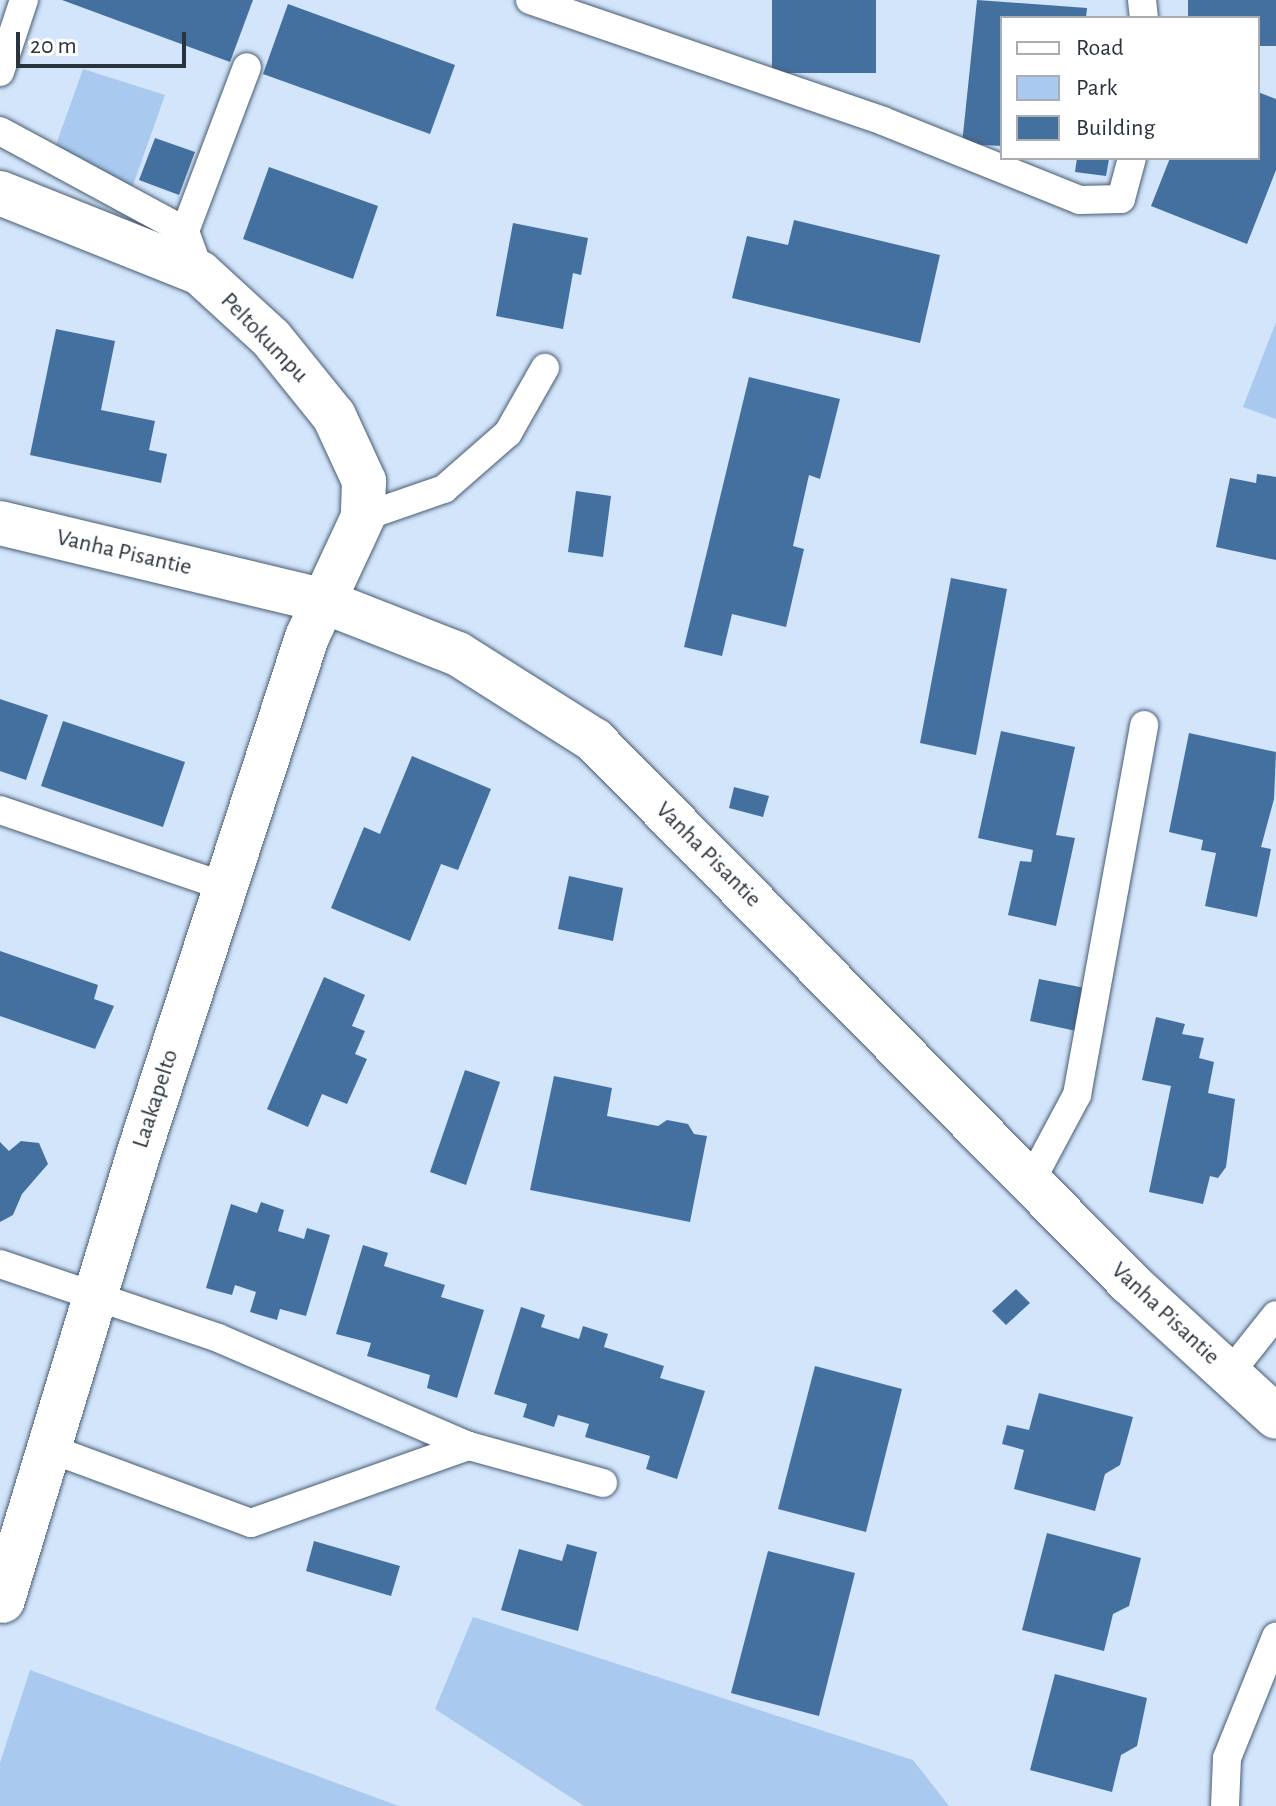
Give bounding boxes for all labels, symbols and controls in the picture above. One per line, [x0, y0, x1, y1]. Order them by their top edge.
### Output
scale bar [20, 16, 190, 66]
legend [1000, 16, 1260, 160]
text: 20 m [30, 34, 77, 58]
text: Road [1076, 36, 1124, 60]
text: Park [1076, 76, 1117, 100]
text: Building [1076, 116, 1155, 140]
street label: Peltokumpu [214, 287, 314, 389]
street label: Vanha Pisantie [54, 523, 194, 583]
street label: Vanha Pisantie [649, 796, 767, 914]
street label: Laakapelto [127, 1046, 185, 1152]
street label: Vanha Pisantie [1105, 1256, 1225, 1372]

